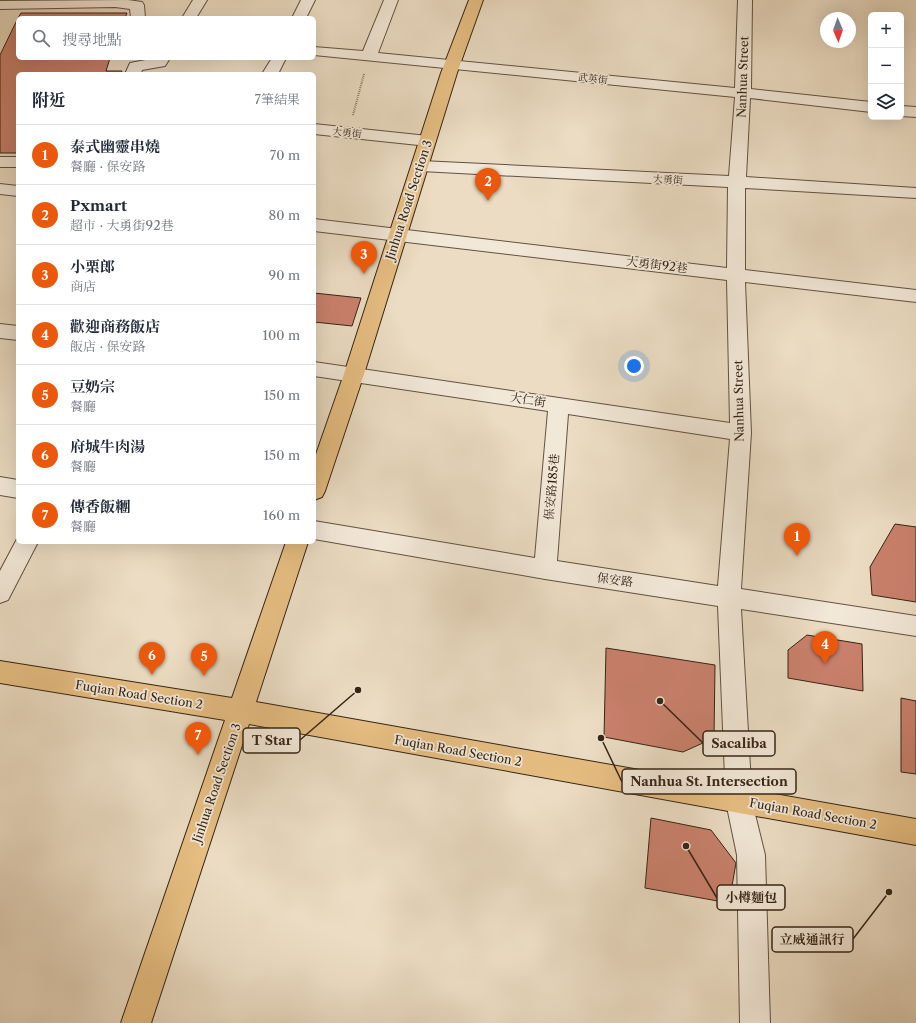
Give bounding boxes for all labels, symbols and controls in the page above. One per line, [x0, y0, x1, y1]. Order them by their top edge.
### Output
north arrow [820, 12, 856, 48]
map controls [868, 12, 904, 120]
button: + [868, 12, 904, 48]
search box [16, 16, 316, 60]
icon: search [30, 27, 52, 49]
text: 搜尋地點 [62, 30, 122, 49]
street label: Nanhua Street [734, 35, 751, 118]
button: − [868, 48, 904, 84]
street label: 武英街 [577, 70, 609, 87]
button: layers [868, 84, 904, 120]
text: 附近 [32, 90, 66, 110]
text: 7筆結果 [255, 91, 300, 107]
street label: 大勇街 [331, 124, 363, 141]
text: 泰式幽靈串燒 [70, 137, 160, 156]
street label: Jinhua Road Section 3 [381, 138, 435, 264]
text: 1 [42, 147, 48, 163]
text: 70 m [270, 147, 300, 163]
text: 餐廳 · 保安路 [70, 158, 146, 174]
pin: 2 [475, 168, 501, 201]
street label: 大勇街 [653, 172, 683, 187]
text: Pxmart [70, 196, 127, 215]
text: 2 [41, 207, 49, 223]
text: 80 m [268, 207, 300, 223]
text: 超市 · 大勇街92巷 [70, 217, 174, 233]
pin: 3 [351, 241, 377, 274]
street label: 大勇街92巷 [625, 253, 689, 276]
text: 小栗郎 [70, 257, 115, 276]
text: 3 [41, 267, 49, 283]
text: 90 m [269, 267, 300, 283]
text: 商店 [70, 278, 96, 294]
text: 歡迎商務飯店 [70, 317, 160, 336]
text: 4 [41, 327, 49, 343]
text: 100 m [262, 327, 300, 343]
text: 飯店 · 保安路 [70, 338, 146, 354]
your location [624, 356, 644, 376]
street label: Nanhua Street [730, 359, 747, 442]
text: 豆奶宗 [70, 377, 115, 396]
text: 5 [41, 387, 49, 403]
text: 150 m [264, 387, 300, 403]
street label: 大仁街 [509, 389, 548, 410]
text: 餐廳 [70, 398, 96, 414]
text: 府城牛肉湯 [70, 437, 145, 456]
text: 6 [41, 447, 49, 463]
text: 150 m [264, 447, 300, 463]
street label: 保安路185巷 [541, 453, 562, 521]
text: 餐廳 [70, 458, 96, 474]
text: 傳香飯糰 [70, 497, 130, 516]
text: 7 [42, 507, 48, 523]
text: 160 m [263, 507, 300, 523]
text: 餐廳 [70, 518, 96, 534]
pin: 1 [784, 523, 810, 556]
street label: 保安路 [596, 570, 634, 589]
pin: 4 [812, 631, 838, 664]
pin: 6 [139, 642, 165, 675]
pin: 5 [191, 643, 217, 676]
street label: Fuqian Road Section 2 [74, 677, 204, 712]
street label: Jinhua Road Section 3 [188, 721, 244, 846]
pin: 7 [185, 722, 211, 755]
callout: T Star [243, 728, 300, 753]
callout: Sacaliba [703, 731, 775, 756]
text: T Star [252, 732, 293, 748]
street label: Fuqian Road Section 2 [393, 732, 523, 769]
text: Sacaliba [711, 735, 767, 751]
callout: Nanhua St. Intersection [622, 769, 796, 794]
text: Nanhua St. Intersection [630, 773, 788, 789]
street label: Fuqian Road Section 2 [748, 795, 878, 832]
callout: 小樽麵包 [717, 885, 785, 910]
text: 小樽麵包 [725, 889, 777, 905]
callout: 立威通訊行 [772, 927, 853, 952]
text: 立威通訊行 [779, 931, 845, 947]

